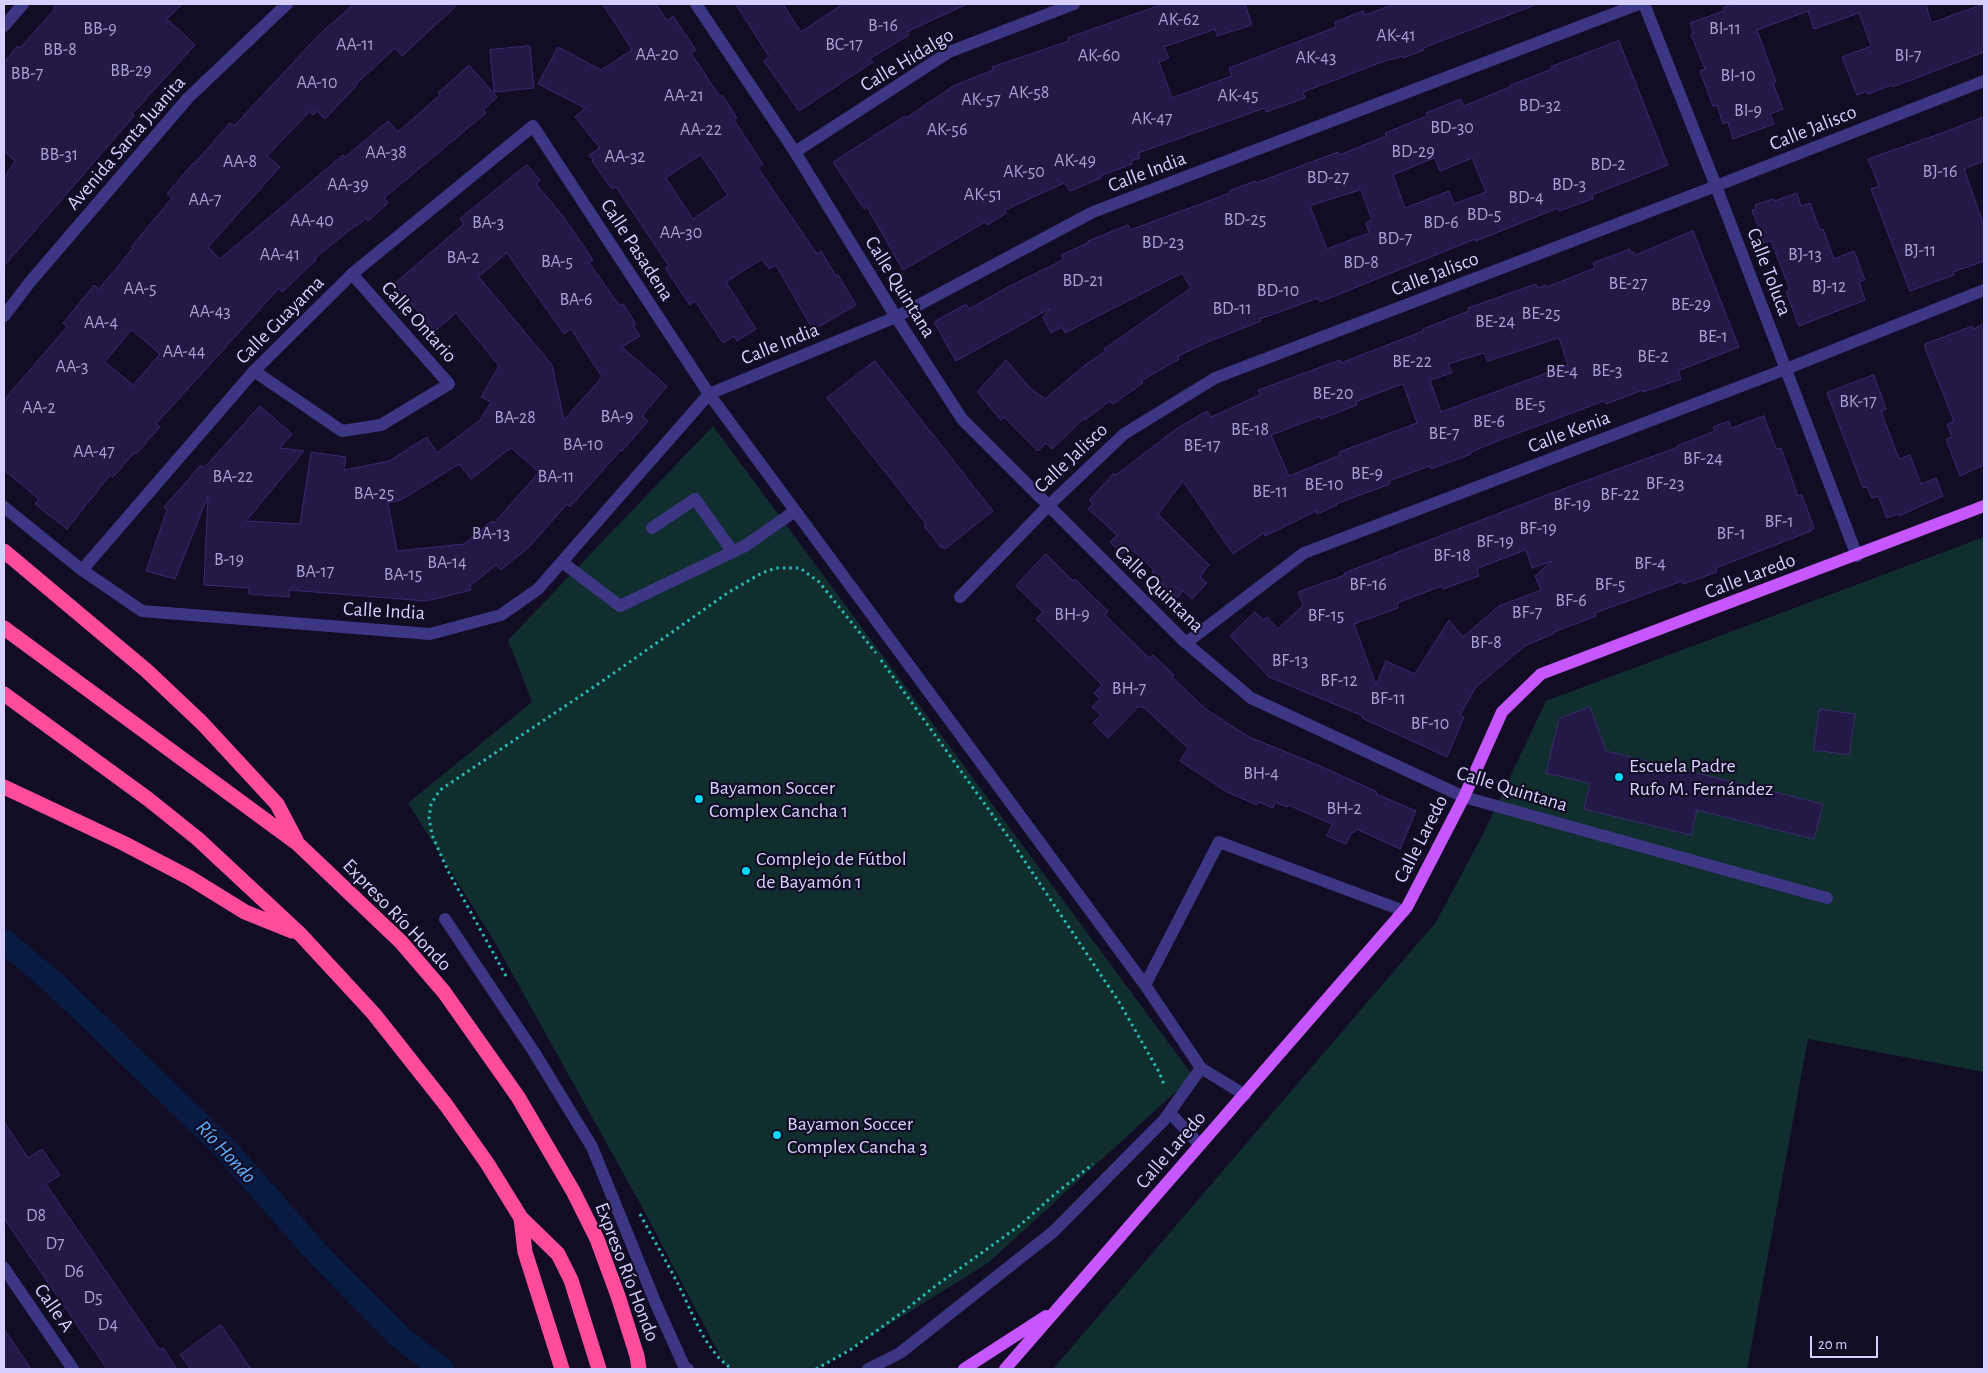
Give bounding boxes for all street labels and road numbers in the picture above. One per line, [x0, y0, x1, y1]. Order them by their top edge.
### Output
street label: Calle Hidalgo [856, 23, 958, 97]
street label: Avenida Santa Juanita [61, 71, 191, 215]
street label: Calle Jalisco [1766, 100, 1860, 156]
street label: Calle India [1104, 146, 1190, 198]
street label: Calle Pasadena [595, 194, 679, 306]
street label: Calle Toluca [1741, 225, 1797, 319]
street label: Calle Quintana [859, 232, 941, 342]
street label: Calle Jalisco [1388, 246, 1482, 302]
street label: Calle Guayama [231, 271, 329, 369]
street label: Calle Ontario [376, 276, 462, 368]
street label: Calle India [738, 318, 822, 370]
street label: Calle Kenia [1524, 405, 1614, 459]
street label: Calle Jalisco [1029, 418, 1113, 498]
street label: Calle Quintana [1109, 540, 1209, 638]
street label: Calle Laredo [1701, 548, 1799, 604]
street label: Calle India [342, 597, 426, 625]
street label: Calle Quintana [1453, 761, 1571, 817]
street label: Calle Laredo [1389, 791, 1453, 887]
street label: Expreso Río Hondo [337, 854, 457, 976]
street label: Calle Laredo [1131, 1106, 1211, 1194]
street label: Expreso Río Hondo [589, 1199, 665, 1345]
street label: Calle A [29, 1279, 79, 1337]

